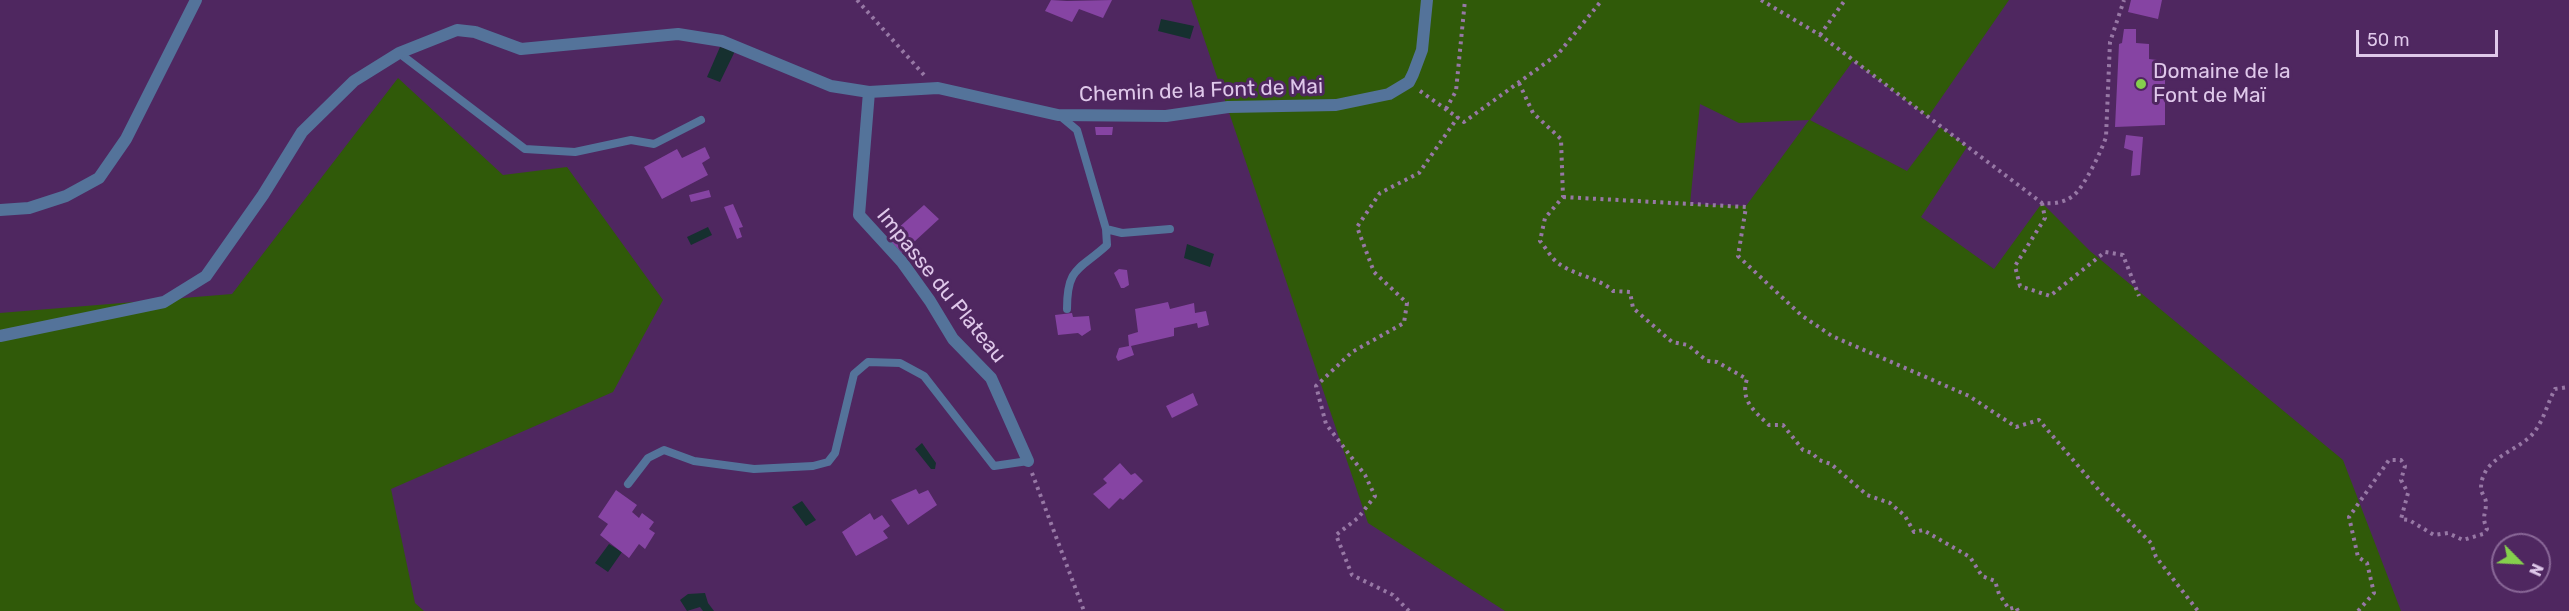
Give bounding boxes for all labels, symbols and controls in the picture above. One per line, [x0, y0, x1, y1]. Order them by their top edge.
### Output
scale bar [2359, 18, 2502, 56]
text: 50 m [2367, 29, 2410, 51]
place label: Domaine de la Font de Maï [2153, 59, 2291, 109]
street label: Chemin de la Font de Mai [1079, 74, 1323, 108]
marker: Domaine de la Font de Maï [2134, 77, 2148, 91]
street label: Impasse du Plateau [871, 204, 1011, 368]
north arrow [2491, 533, 2551, 593]
text: N [2525, 561, 2547, 579]

